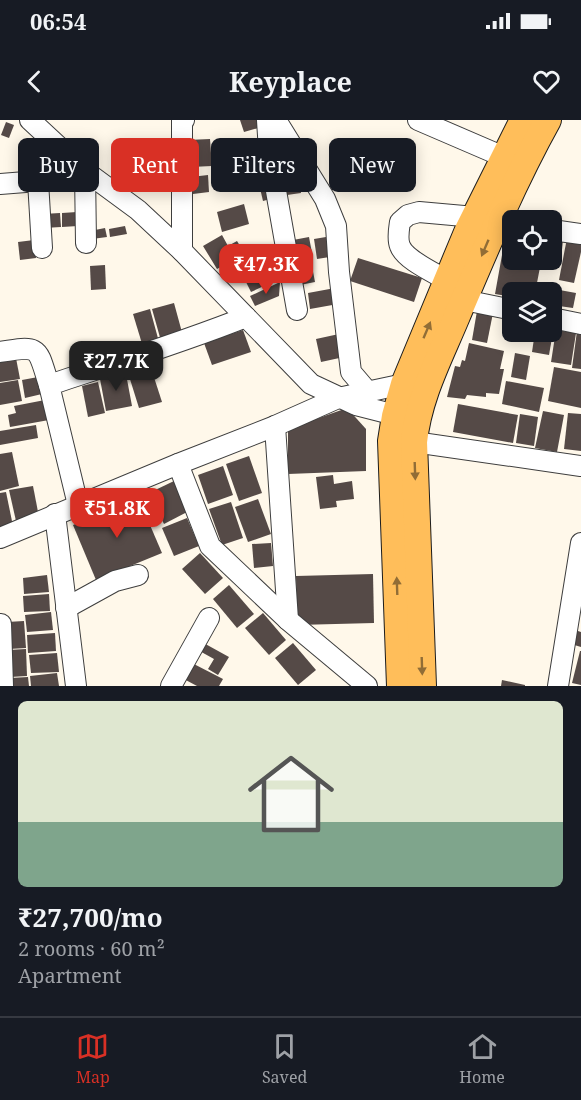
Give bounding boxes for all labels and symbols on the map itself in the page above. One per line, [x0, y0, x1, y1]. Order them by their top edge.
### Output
one-way arrow [480, 239, 489, 257]
pin: ₹47.3K [217, 244, 315, 295]
one-way arrow [423, 321, 432, 339]
pin: ₹27.7K [67, 341, 165, 392]
one-way arrow [410, 462, 419, 481]
pin: ₹51.8K [68, 488, 166, 539]
one-way arrow [392, 576, 401, 595]
one-way arrow [417, 657, 427, 676]

